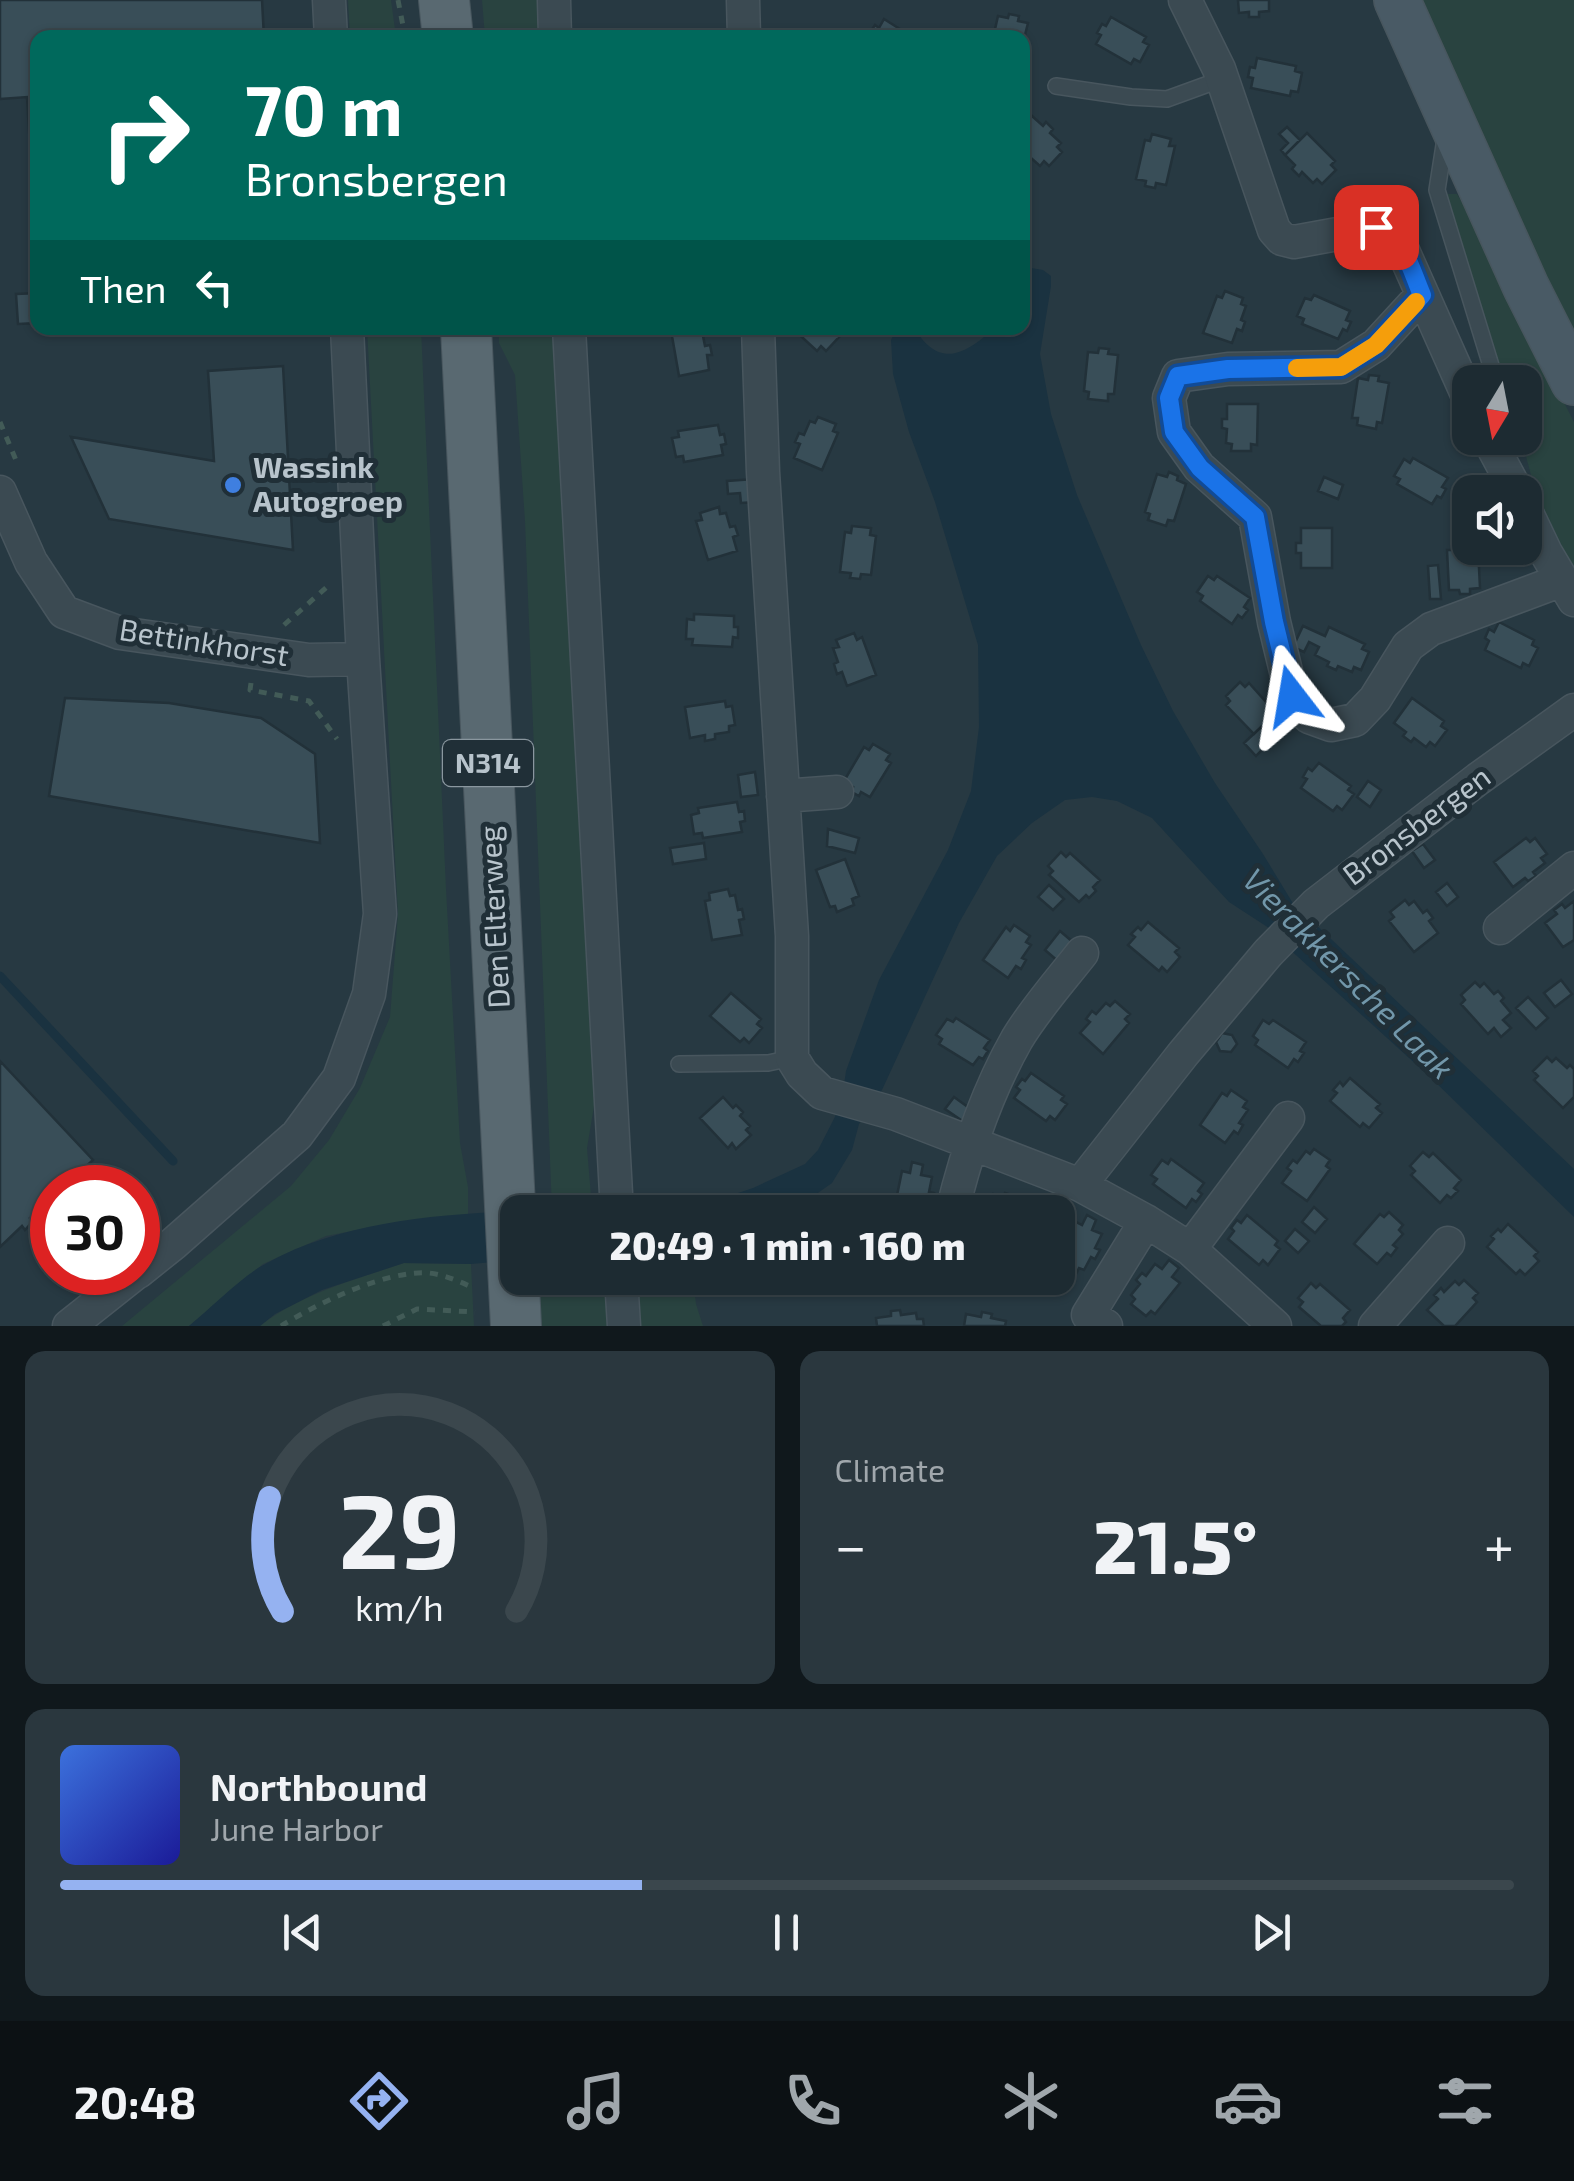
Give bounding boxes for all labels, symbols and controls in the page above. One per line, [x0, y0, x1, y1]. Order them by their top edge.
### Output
text: 70 m [245, 66, 403, 150]
icon: right [80, 70, 210, 200]
text: Bronsbergen [245, 151, 508, 205]
pin [1334, 185, 1419, 270]
icon: arrive [1349, 200, 1404, 255]
icon: left [187, 260, 242, 315]
text: Then [80, 265, 167, 311]
north arrow [1452, 365, 1542, 455]
map controls [1452, 365, 1542, 565]
place label: Wassink Autogroep [253, 448, 403, 518]
marker: Wassink Autogroep [222, 474, 244, 496]
button: sound [1452, 475, 1542, 565]
street label: Bettinkhorst [117, 610, 292, 672]
position arrow [1240, 644, 1344, 748]
road number: N314 [443, 740, 533, 786]
street label: Bronsbergen [1335, 757, 1497, 892]
street label: Den Elterweg [470, 825, 516, 1009]
water label: Vierakkersche Laak [1236, 859, 1463, 1086]
speed limit sign: 30 [30, 1165, 160, 1295]
text: 20:49 · 1 min · 160 m [610, 1222, 965, 1268]
text: Climate [835, 1450, 945, 1488]
text: 29 [339, 1465, 461, 1590]
text: 21.5° [1093, 1499, 1257, 1589]
text: − [835, 1511, 867, 1577]
text: + [1484, 1511, 1514, 1577]
text: km/h [355, 1585, 444, 1628]
text: Northbound [210, 1763, 428, 1809]
text: June Harbor [210, 1809, 383, 1847]
icon: previous [275, 1905, 330, 1960]
icon: pause [759, 1905, 814, 1960]
icon: next [1244, 1905, 1299, 1960]
icon: directions [344, 2066, 414, 2136]
icon: music [561, 2066, 631, 2136]
icon: phone [778, 2066, 848, 2136]
icon: climate [996, 2066, 1066, 2136]
icon: car [1213, 2066, 1283, 2136]
icon: filters [1430, 2066, 1500, 2136]
text: 20:48 [74, 2074, 196, 2128]

